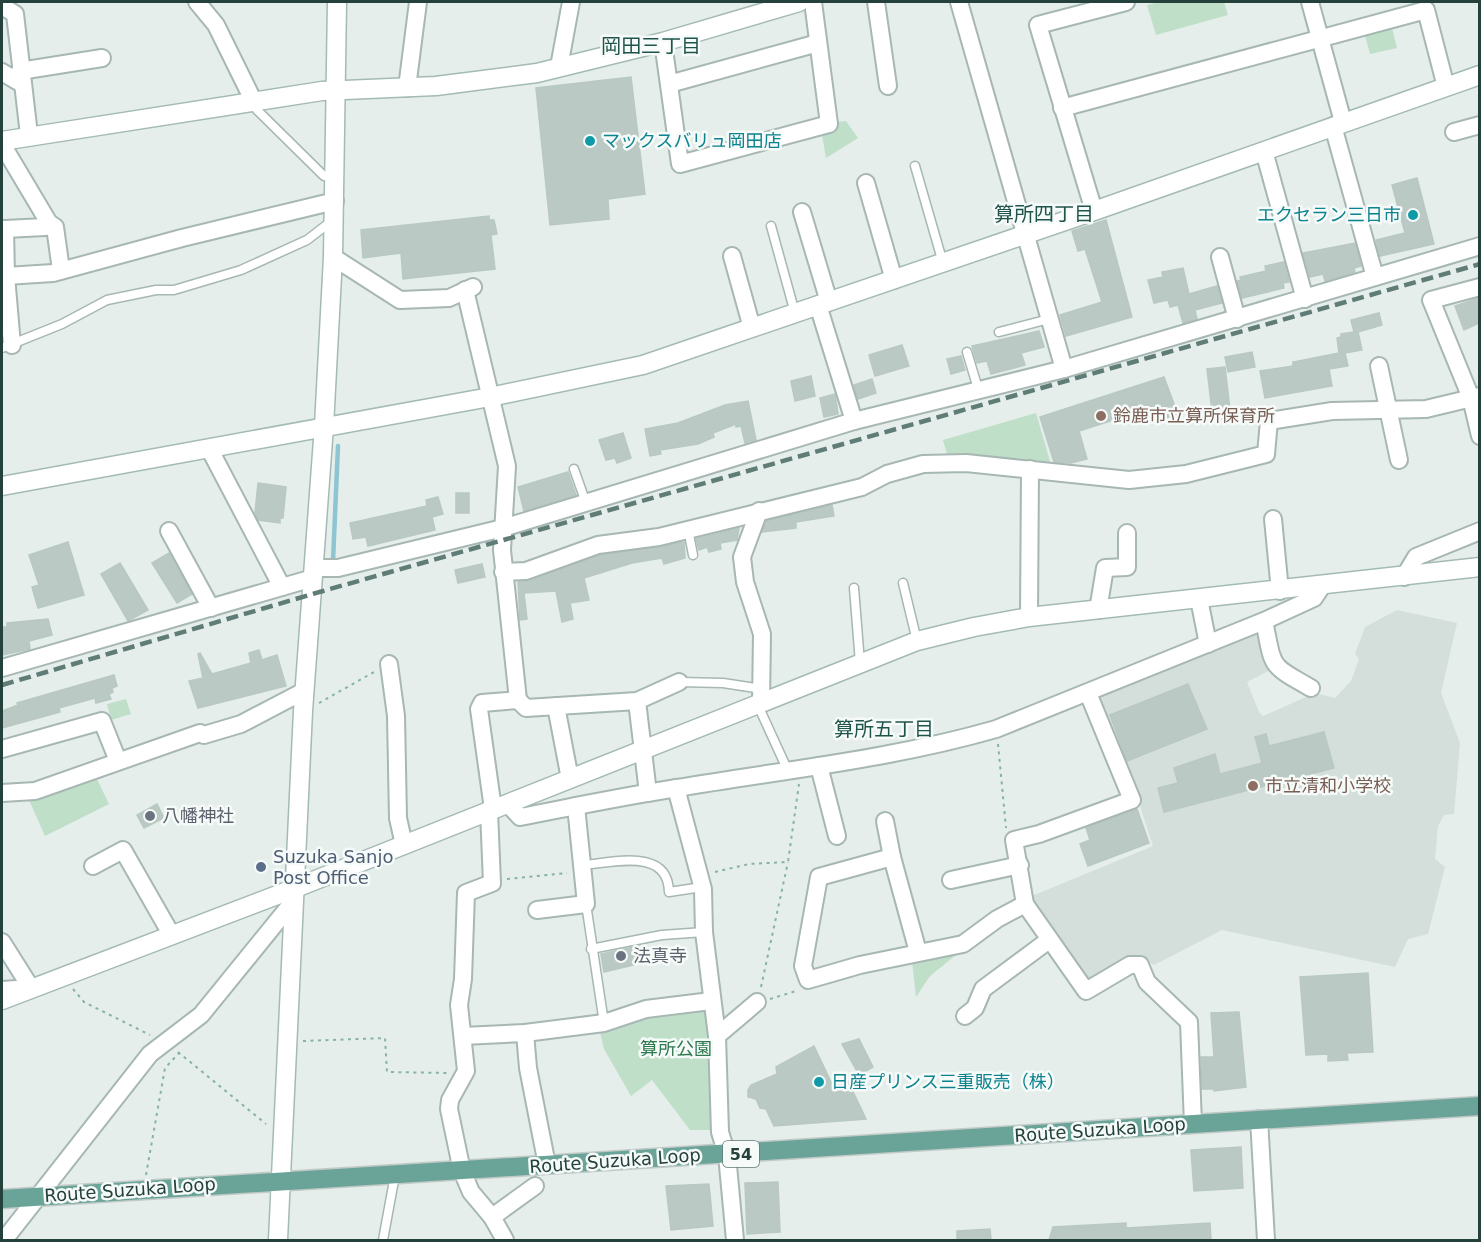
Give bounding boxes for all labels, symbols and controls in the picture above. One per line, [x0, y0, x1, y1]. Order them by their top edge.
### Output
district label: 岡田三丁目 [601, 34, 701, 58]
place label: マックスバリュ岡田店 [602, 130, 781, 151]
marker: マックスバリュ岡田店 [583, 134, 597, 148]
district label: 算所四丁目 [994, 202, 1094, 226]
place label: エクセラン三日市 [1257, 204, 1401, 225]
marker: エクセラン三日市 [1406, 208, 1420, 222]
place label: 鈴鹿市立算所保育所 [1113, 405, 1275, 426]
marker: 鈴鹿市立算所保育所 [1094, 409, 1108, 423]
district label: 算所五丁目 [834, 717, 934, 741]
place label: 市立清和小学校 [1265, 775, 1391, 796]
marker: 市立清和小学校 [1246, 779, 1260, 793]
place label: 八幡神社 [162, 805, 234, 826]
marker: 八幡神社 [143, 809, 157, 823]
place label: Suzuka Sanjo Post Office [273, 846, 393, 888]
marker: Suzuka Sanjo Post Office [254, 860, 268, 874]
place label: 法真寺 [633, 945, 687, 966]
marker: 法真寺 [614, 949, 628, 963]
park label: 算所公園 [640, 1038, 712, 1059]
place label: 日産プリンス三重販売（株） [831, 1071, 1065, 1092]
marker: 日産プリンス三重販売（株） [812, 1075, 826, 1089]
street label: Route Suzuka Loop [1014, 1113, 1186, 1146]
road number: 54 [723, 1141, 759, 1167]
street label: Route Suzuka Loop [529, 1144, 701, 1177]
street label: Route Suzuka Loop [44, 1173, 216, 1206]

